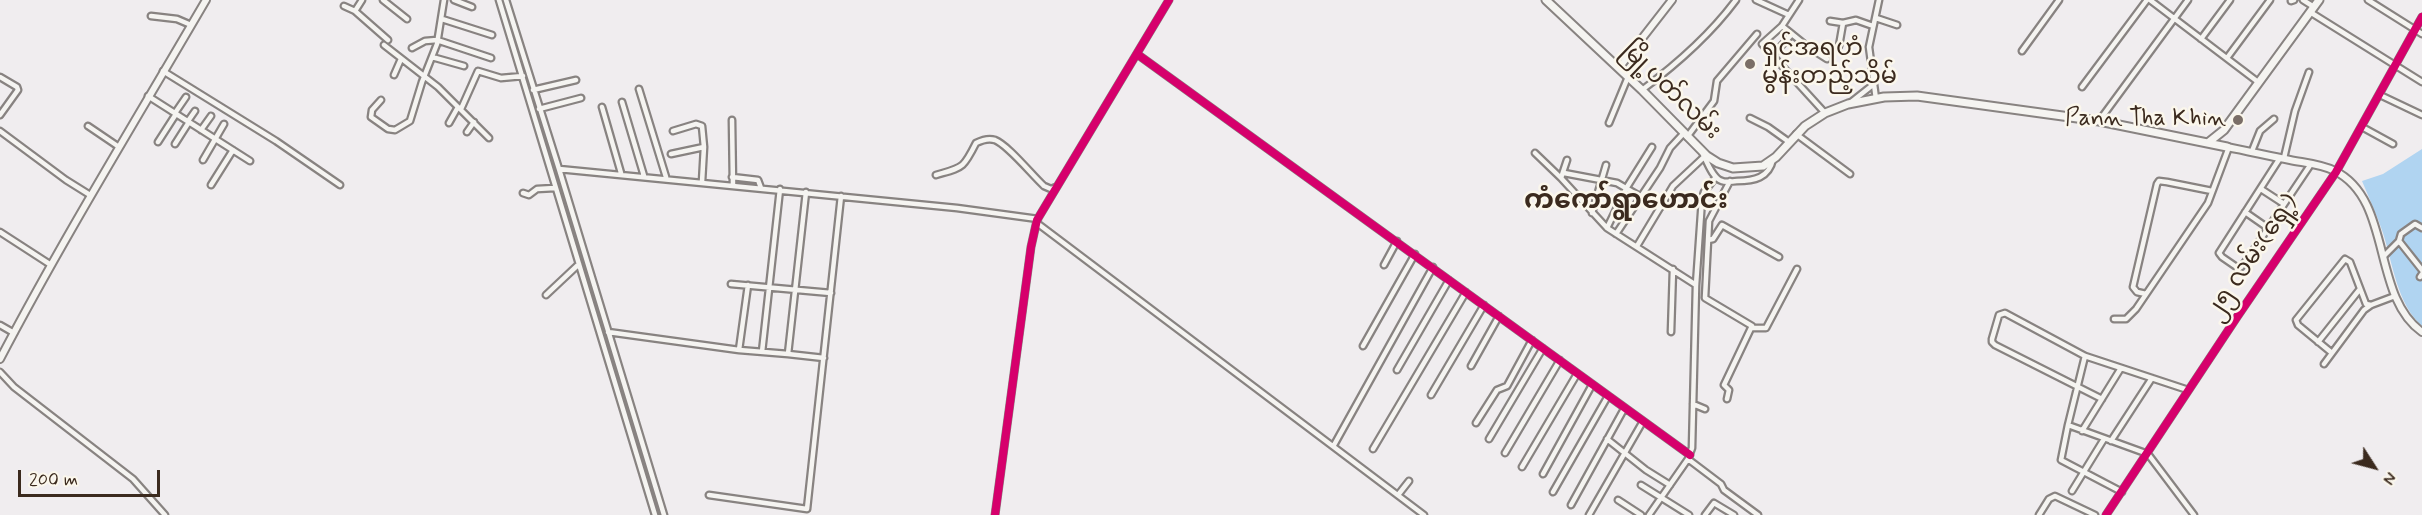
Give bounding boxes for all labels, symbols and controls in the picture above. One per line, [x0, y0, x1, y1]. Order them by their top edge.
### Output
place label: ရှင်အရဟံ မွန်းတည့်သိမ် [1762, 36, 1897, 92]
street label: မြို့ပတ်လမ်း [1614, 37, 1726, 147]
marker: ရှင်အရဟံ မွန်းတည့်သိမ် [1743, 57, 1757, 71]
place label: Pann Tha Khin [2065, 106, 2226, 134]
marker: Pann Tha Khin [2231, 113, 2245, 127]
district label: ကံကော်ရွာဟောင်း [1524, 186, 1728, 218]
street label: ၂၅ လမ်း(ရှေ့) [2200, 190, 2306, 326]
north arrow [2344, 437, 2404, 497]
scale bar [21, 458, 164, 496]
text: N [2377, 467, 2401, 488]
text: 200 m [29, 468, 78, 492]

